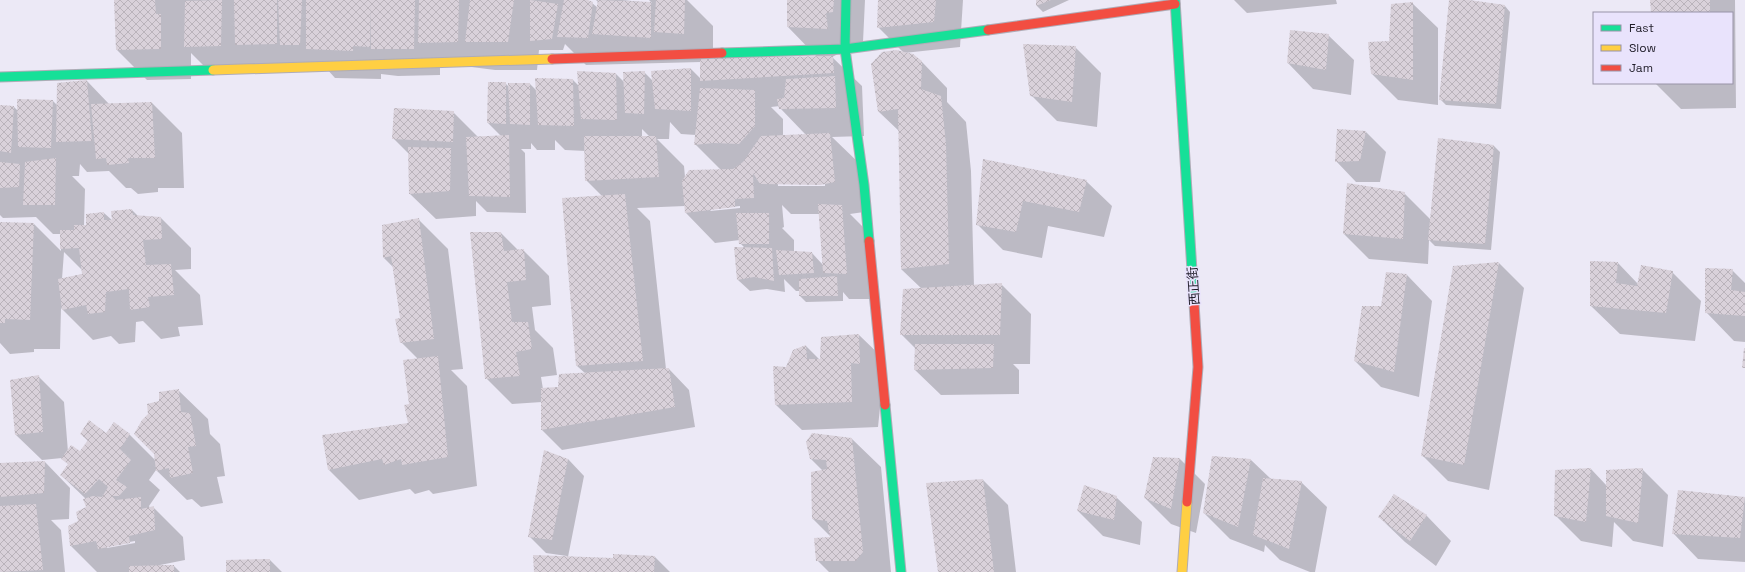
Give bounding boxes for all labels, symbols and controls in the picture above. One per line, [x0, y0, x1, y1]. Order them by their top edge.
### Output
legend [1593, 12, 1733, 84]
text: Fast [1629, 20, 1654, 36]
text: Slow [1629, 40, 1656, 56]
text: Jam [1629, 60, 1653, 76]
street label: 西正街 [1184, 266, 1203, 306]

